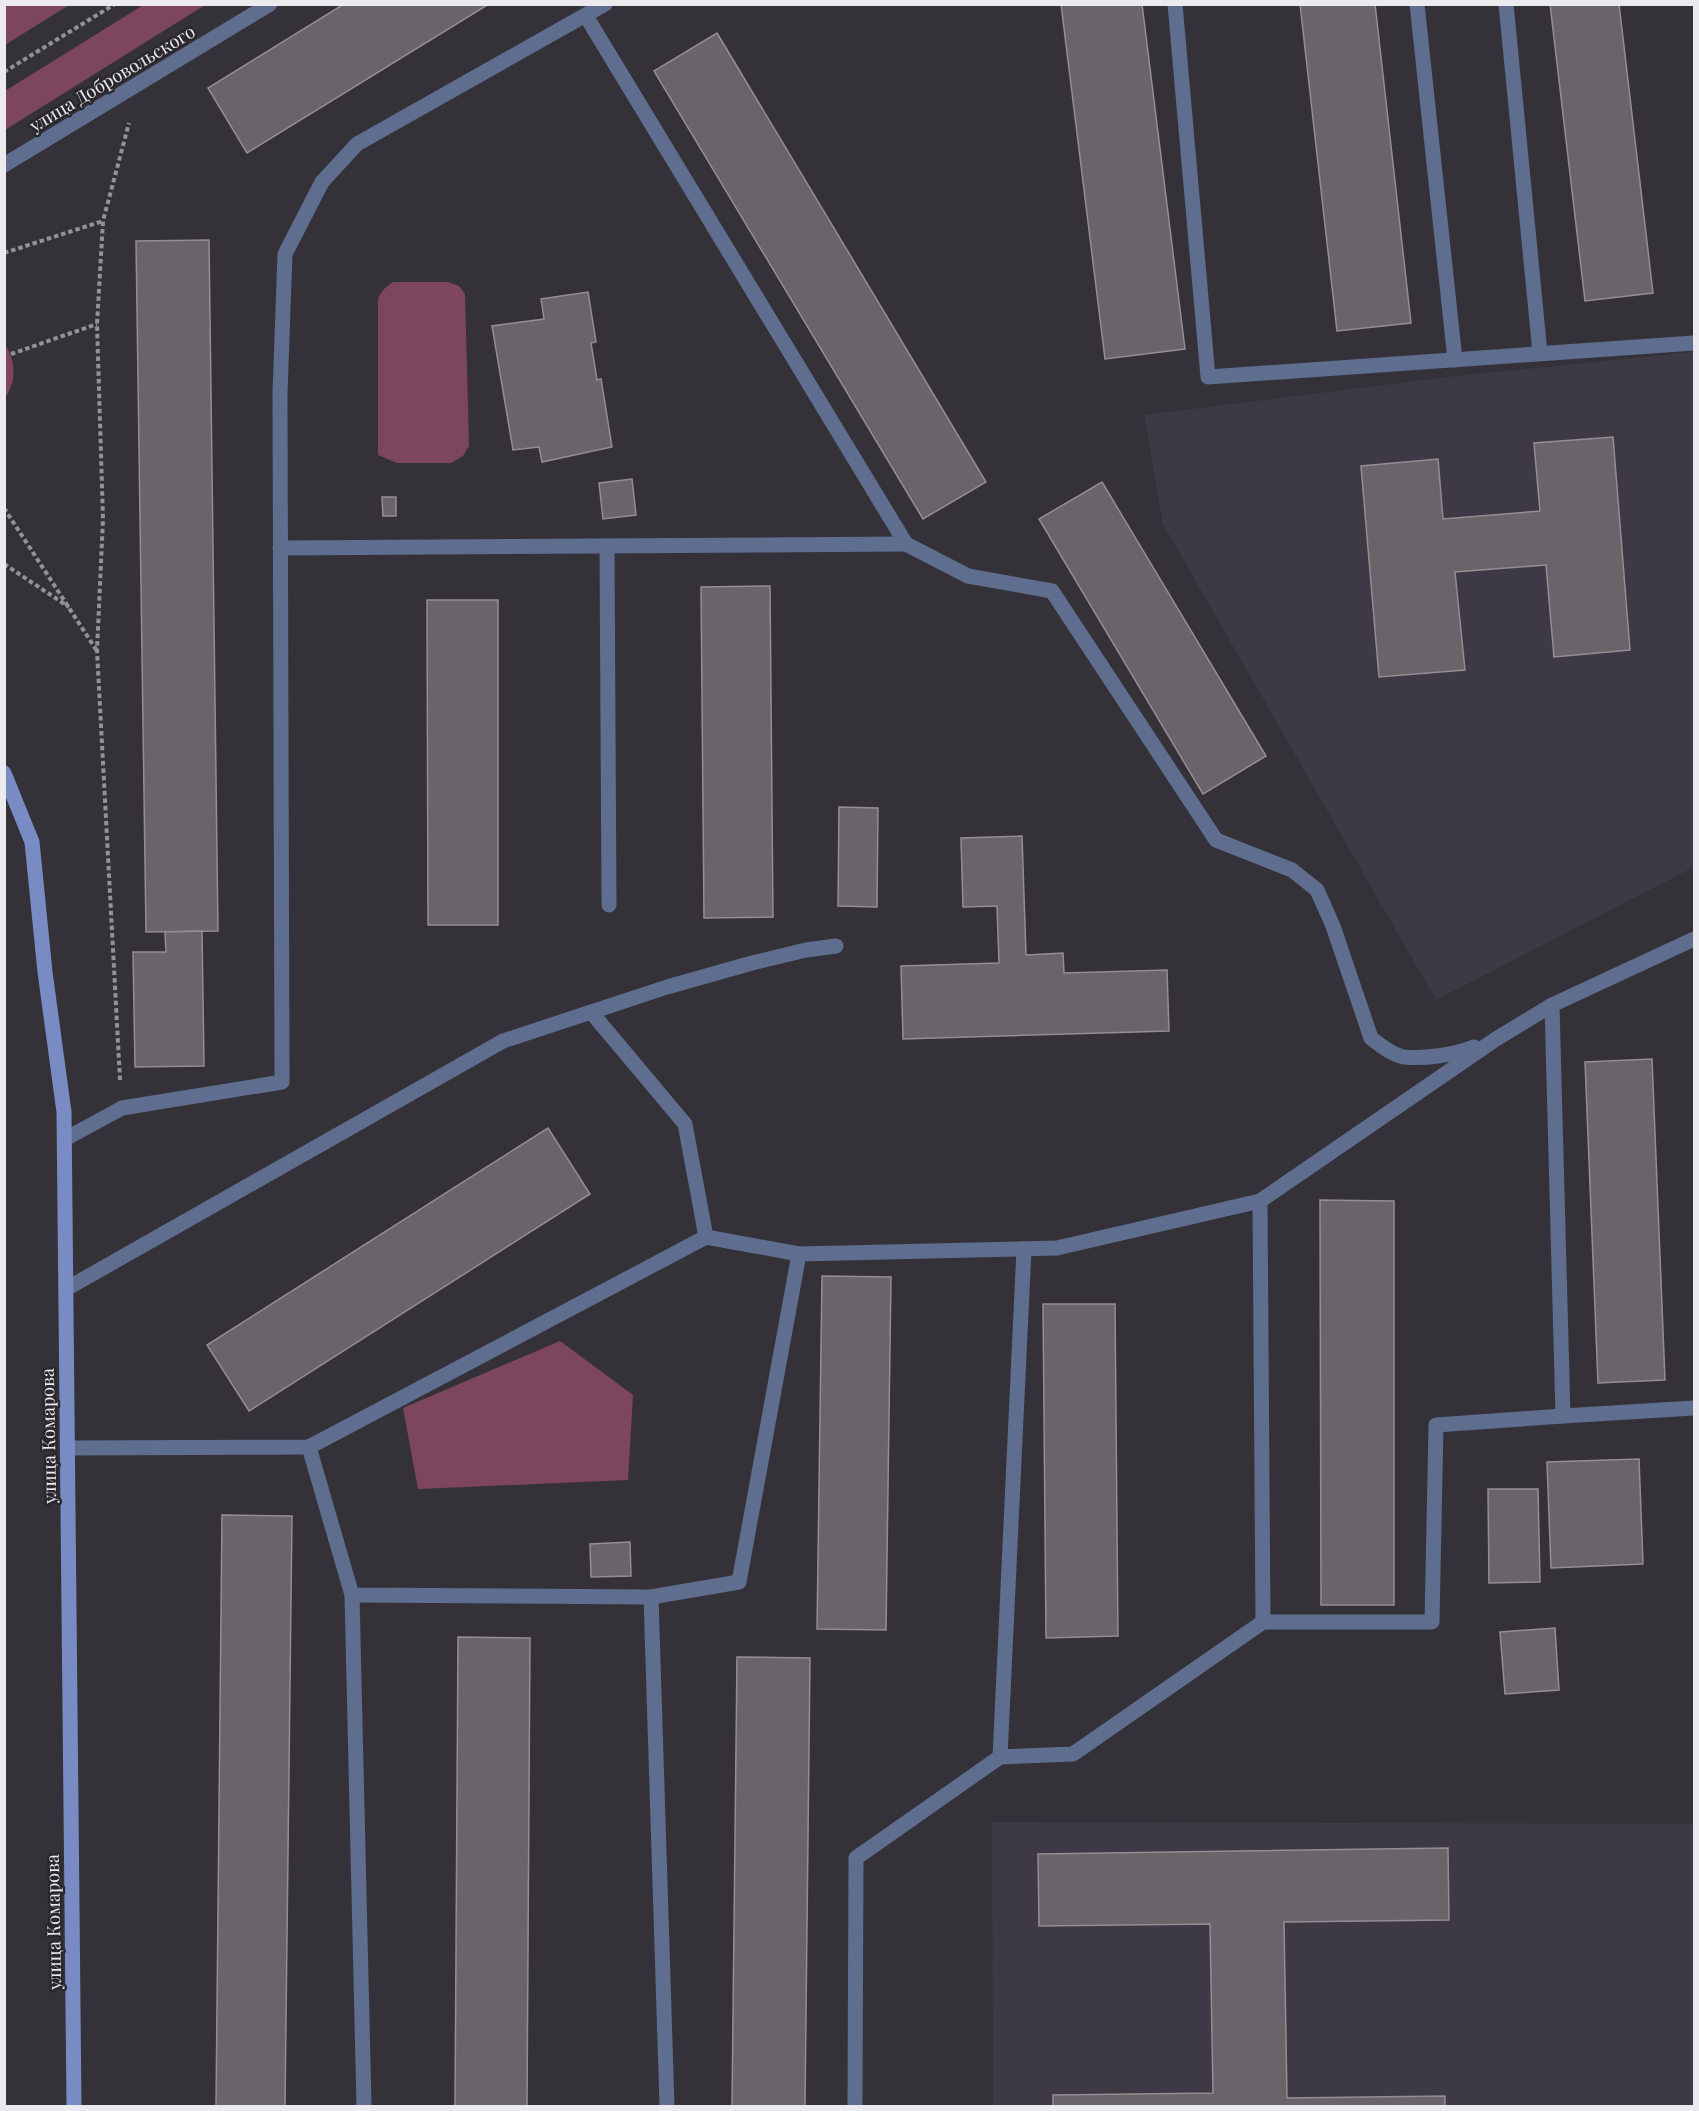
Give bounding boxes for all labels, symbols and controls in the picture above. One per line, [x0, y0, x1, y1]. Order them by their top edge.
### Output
street label: улица Добровольского [24, 19, 199, 138]
street label: улица Комарова [35, 1368, 61, 1505]
street label: улица Комарова [40, 1854, 66, 1991]

